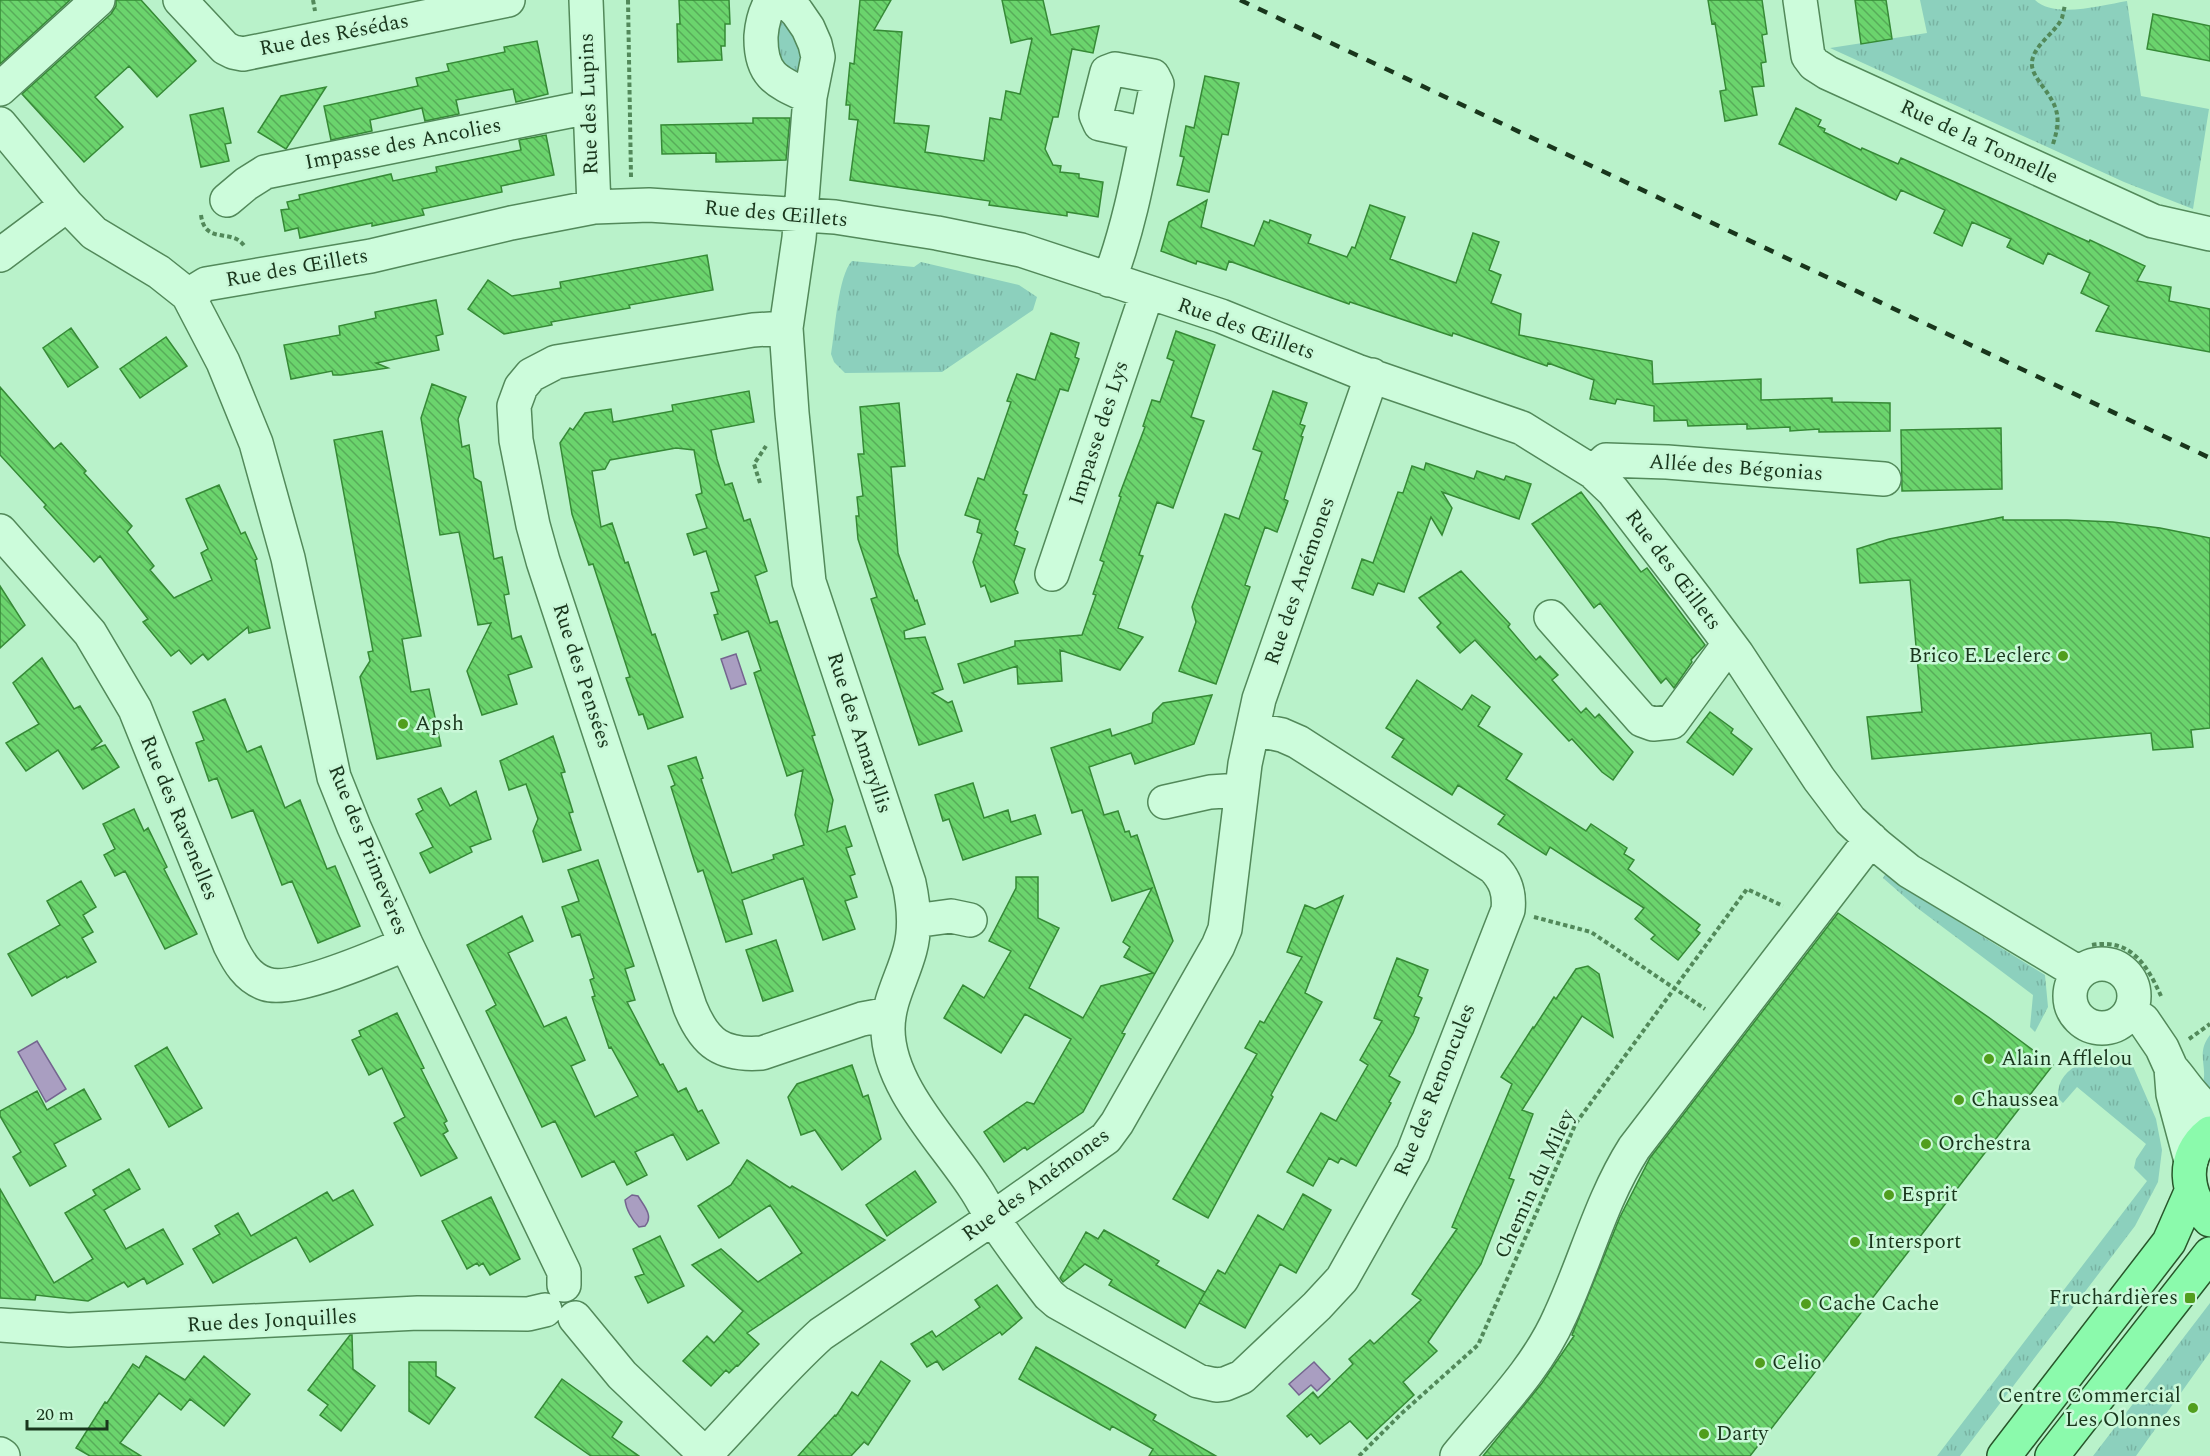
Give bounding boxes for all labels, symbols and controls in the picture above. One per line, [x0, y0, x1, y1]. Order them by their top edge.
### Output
street label: Rue des Résédas [257, 5, 411, 65]
street label: Rue des Lupins [571, 32, 607, 176]
street label: Rue de la Tonnelle [1895, 91, 2063, 193]
street label: Impasse des Ancolies [302, 109, 504, 179]
street label: Rue des Œillets [703, 192, 849, 236]
street label: Rue des Œillets [223, 240, 371, 296]
street label: Rue des Œillets [1173, 289, 1319, 369]
street label: Impasse des Lys [1061, 357, 1137, 509]
street label: Allée des Bégonias [1648, 446, 1824, 490]
street label: Rue des Anémones [1256, 492, 1344, 670]
street label: Rue des Œillets [1617, 503, 1729, 637]
street label: Rue des Pensées [543, 599, 621, 753]
place label: Brico E.Leclerc [1908, 640, 2051, 672]
street label: Rue des Amaryllis [818, 648, 900, 818]
marker: Brico E.Leclerc [2056, 649, 2070, 663]
place label: Apsh [415, 708, 464, 740]
marker: Apsh [396, 717, 410, 731]
street label: Rue des Ravenelles [131, 730, 227, 906]
street label: Rue des Primevères [319, 760, 417, 940]
street label: Rue des Renoncules [1386, 999, 1484, 1181]
place label: Alain Afflelou [2001, 1043, 2133, 1075]
marker: Alain Afflelou [1982, 1052, 1996, 1066]
place label: Chaussea [1971, 1084, 2060, 1116]
marker: Chaussea [1952, 1093, 1966, 1107]
street label: Chemin du Miley [1486, 1103, 1584, 1264]
street label: Rue des Anémones [955, 1120, 1117, 1250]
place label: Orchestra [1938, 1128, 2032, 1160]
marker: Orchestra [1919, 1137, 1933, 1151]
place label: Esprit [1901, 1179, 1958, 1211]
marker: Esprit [1882, 1188, 1896, 1202]
place label: Intersport [1867, 1226, 1962, 1258]
marker: Intersport [1848, 1235, 1862, 1249]
place label: Fruchardières [2049, 1282, 2178, 1314]
place label: Cache Cache [1818, 1288, 1939, 1320]
marker: Fruchardières [2183, 1291, 2197, 1305]
marker: Cache Cache [1799, 1297, 1813, 1311]
street label: Rue des Jonquilles [186, 1301, 358, 1341]
place label: Celio [1772, 1347, 1822, 1379]
marker: Celio [1753, 1356, 1767, 1370]
place label: Centre Commercial Les Olonnes [1998, 1380, 2181, 1436]
scale bar [27, 1393, 106, 1431]
text: 20 m [36, 1401, 74, 1428]
marker: Centre Commercial Les Olonnes [2186, 1401, 2200, 1415]
place label: Darty [1716, 1418, 1769, 1450]
marker: Darty [1697, 1427, 1711, 1441]

